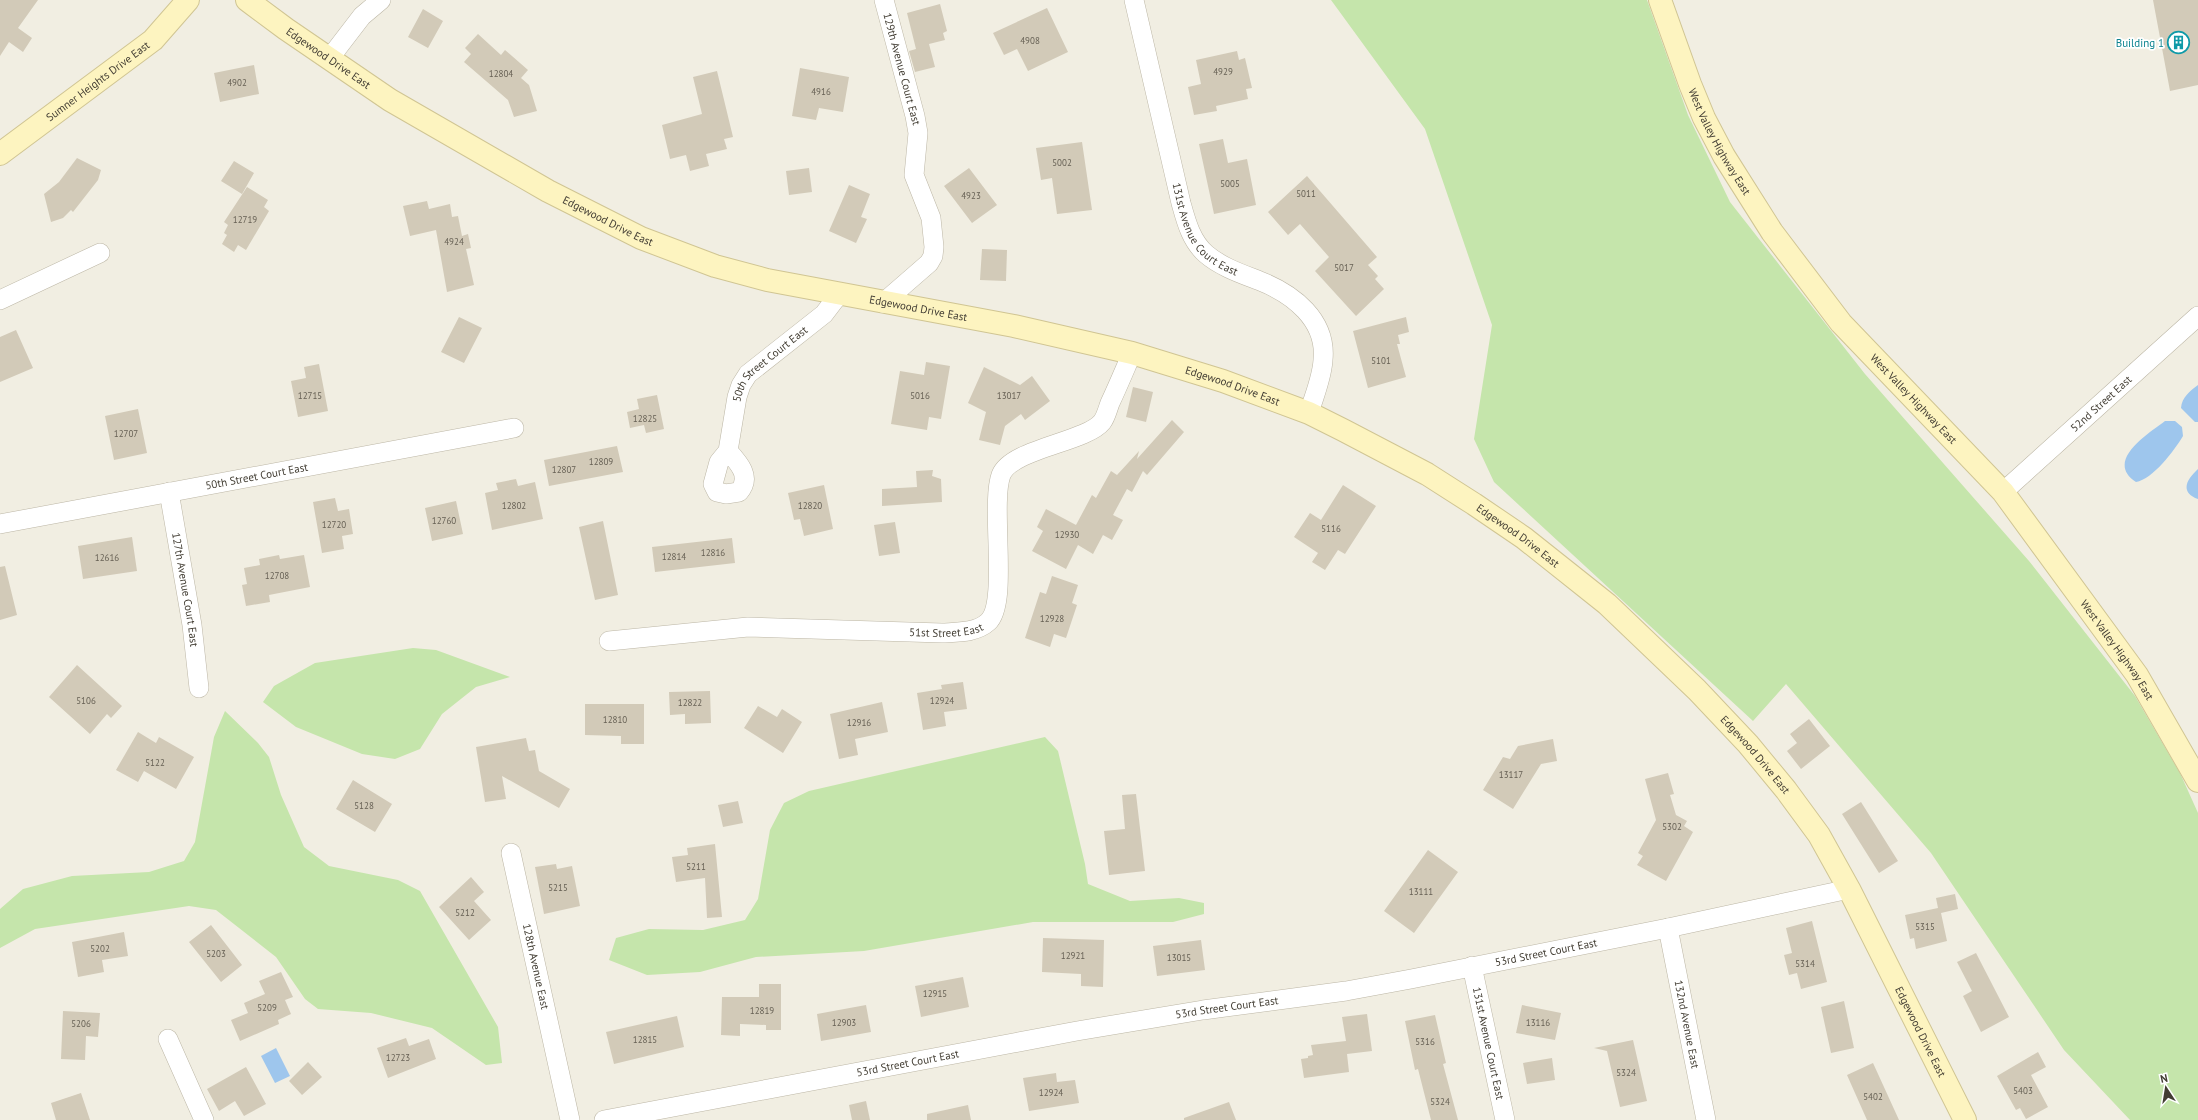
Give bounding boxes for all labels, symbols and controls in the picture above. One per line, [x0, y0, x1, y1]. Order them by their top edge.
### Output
street label: 129th Avenue Court East [880, 11, 924, 127]
street label: Edgewood Drive East [284, 24, 374, 92]
building icon: Building 1 [2166, 30, 2192, 56]
house number: 4908 [1020, 35, 1040, 46]
place label: Building 1 [2116, 36, 2164, 50]
street label: Sumner Heights Drive East [43, 38, 153, 124]
house number: 4929 [1213, 66, 1233, 77]
house number: 12804 [489, 68, 513, 79]
house number: 4902 [227, 77, 247, 88]
house number: 4916 [811, 86, 831, 97]
street label: West Valley Highway East [1686, 86, 1754, 198]
house number: 5002 [1052, 157, 1072, 168]
house number: 5005 [1220, 178, 1240, 189]
street label: 131st Avenue Court East [1170, 181, 1240, 279]
house number: 5011 [1296, 188, 1316, 199]
house number: 4923 [961, 190, 981, 201]
street label: Edgewood Drive East [560, 193, 655, 249]
house number: 12719 [233, 214, 257, 225]
house number: 4924 [444, 236, 464, 247]
house number: 5017 [1334, 262, 1354, 273]
street label: Edgewood Drive East [868, 292, 969, 324]
street label: 50th Street Court East [729, 323, 810, 403]
street label: West Valley Highway East [1867, 351, 1960, 447]
house number: 5101 [1371, 355, 1391, 366]
street label: Edgewood Drive East [1184, 363, 1282, 409]
street label: 52nd Street East [2067, 372, 2135, 435]
house number: 12715 [298, 390, 322, 401]
house number: 5016 [910, 390, 930, 401]
house number: 13017 [997, 390, 1021, 401]
house number: 12825 [633, 413, 657, 424]
house number: 12707 [114, 428, 138, 439]
house number: 12809 [589, 456, 613, 467]
street label: 50th Street Court East [204, 460, 309, 493]
house number: 12807 [552, 464, 576, 475]
house number: 12802 [502, 500, 526, 511]
house number: 12820 [798, 500, 822, 511]
street label: Edgewood Drive East [1474, 501, 1562, 571]
house number: 12760 [432, 515, 456, 526]
house number: 12720 [322, 519, 346, 530]
house number: 5116 [1321, 523, 1341, 534]
house number: 12930 [1055, 529, 1079, 540]
street label: 127th Avenue Court East [169, 531, 201, 648]
house number: 12816 [701, 547, 725, 558]
house number: 12814 [662, 551, 686, 562]
house number: 12616 [95, 552, 119, 563]
house number: 12708 [265, 570, 289, 581]
street label: West Valley Highway East [2077, 597, 2157, 703]
house number: 12928 [1040, 613, 1064, 624]
street label: 51st Street East [909, 620, 986, 640]
house number: 5106 [76, 695, 96, 706]
house number: 12924 [930, 695, 954, 706]
house number: 12822 [678, 697, 702, 708]
street label: Edgewood Drive East [1718, 712, 1793, 797]
house number: 12810 [603, 714, 627, 725]
house number: 12916 [847, 717, 871, 728]
house number: 5122 [145, 757, 165, 768]
house number: 13117 [1499, 769, 1523, 780]
house number: 5128 [354, 800, 374, 811]
house number: 5302 [1662, 821, 1682, 832]
house number: 5211 [686, 861, 706, 872]
house number: 5215 [548, 882, 568, 893]
house number: 13111 [1409, 886, 1433, 897]
house number: 5212 [455, 907, 475, 918]
house number: 5315 [1915, 921, 1935, 932]
street label: 128th Avenue East [520, 922, 552, 1011]
street label: 53rd Street Court East [1494, 935, 1599, 969]
house number: 5202 [90, 943, 110, 954]
house number: 5203 [206, 948, 226, 959]
house number: 12921 [1061, 950, 1085, 961]
house number: 13015 [1167, 952, 1191, 963]
house number: 5314 [1795, 958, 1815, 969]
street label: 132nd Avenue East [1671, 979, 1703, 1070]
street label: Edgewood Drive East [1892, 984, 1949, 1079]
street label: 131st Avenue Court East [1470, 986, 1507, 1101]
house number: 12915 [923, 988, 947, 999]
street label: 53rd Street Court East [1174, 993, 1279, 1022]
house number: 5209 [257, 1002, 277, 1013]
house number: 12819 [750, 1005, 774, 1016]
house number: 12903 [832, 1017, 856, 1028]
house number: 13116 [1526, 1017, 1550, 1028]
house number: 5206 [71, 1018, 91, 1029]
house number: 12815 [633, 1034, 657, 1045]
house number: 5316 [1415, 1036, 1435, 1047]
street label: 53rd Street Court East [855, 1046, 960, 1079]
house number: 12723 [386, 1052, 410, 1063]
house number: 5324 [1616, 1067, 1636, 1078]
north arrow [2146, 1068, 2186, 1108]
text: N [2159, 1071, 2169, 1086]
house number: 5403 [2013, 1085, 2033, 1096]
house number: 12924 [1039, 1087, 1063, 1098]
house number: 5402 [1863, 1091, 1883, 1102]
house number: 5324 [1430, 1096, 1450, 1107]

